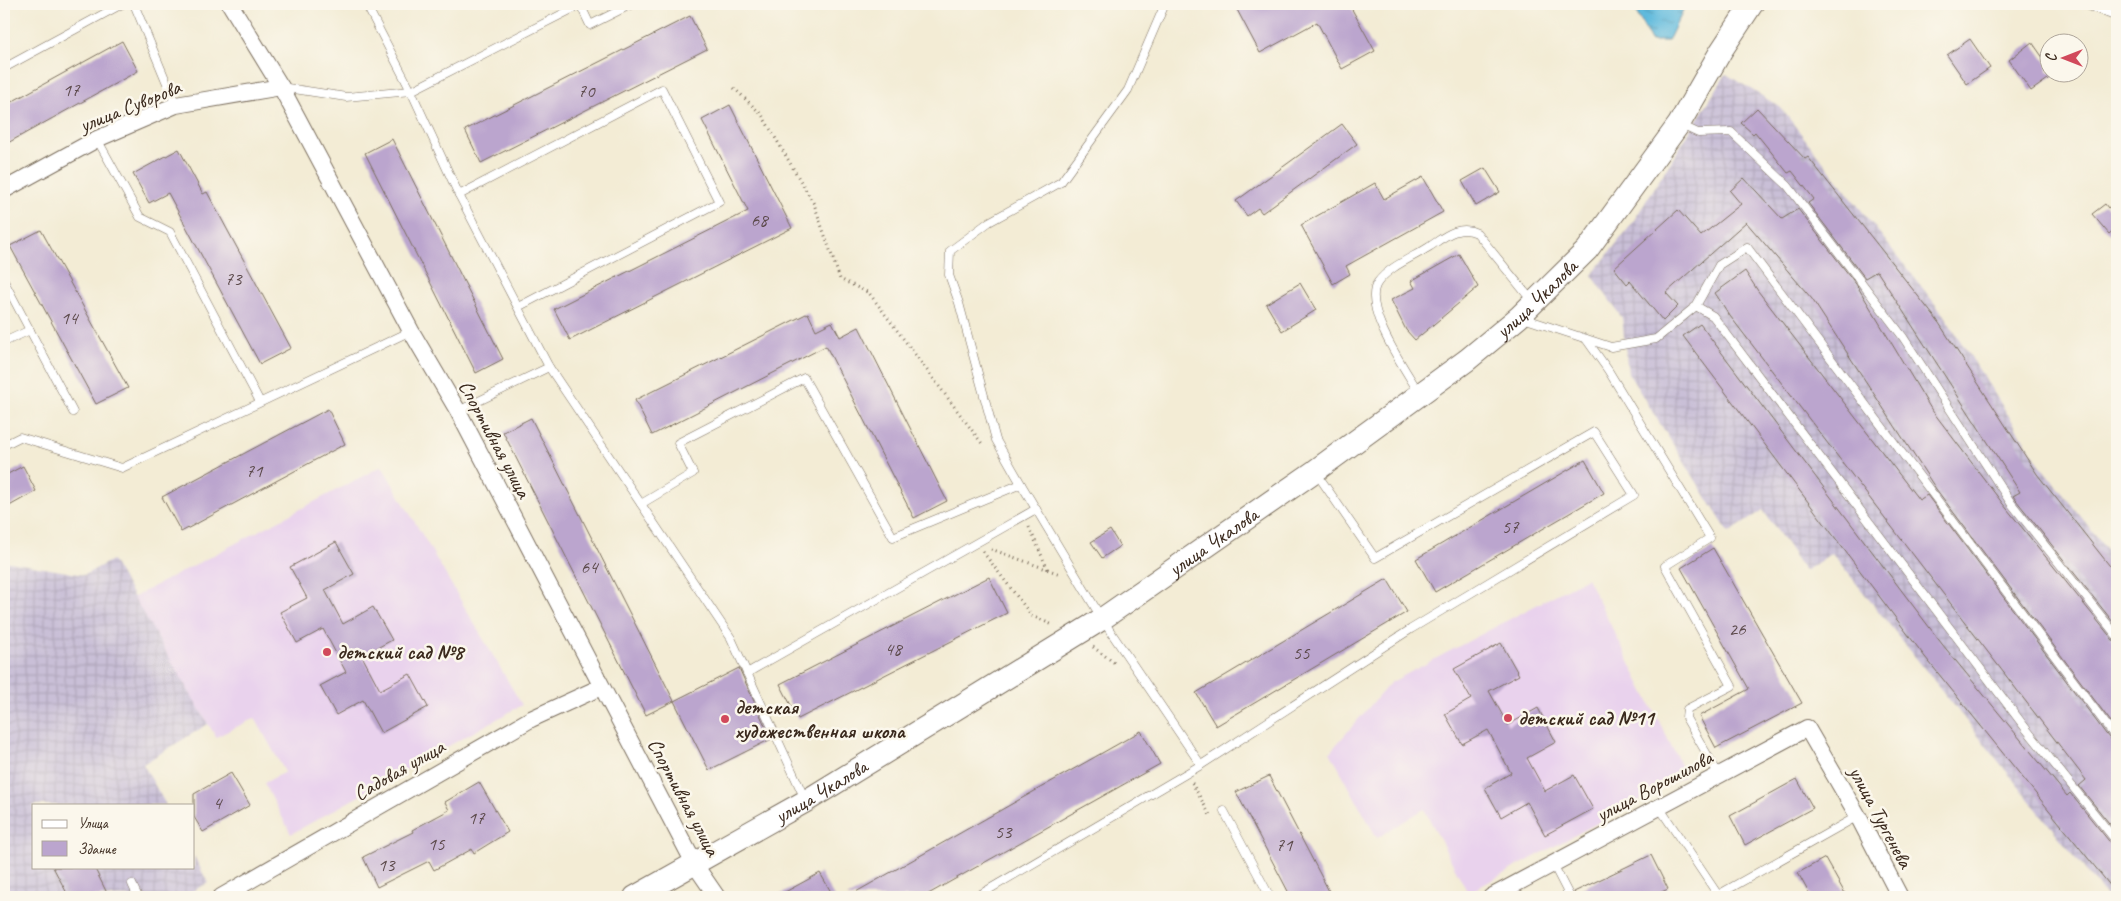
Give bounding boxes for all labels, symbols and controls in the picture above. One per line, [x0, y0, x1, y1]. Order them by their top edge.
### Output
north arrow [2038, 32, 2088, 82]
text: С [2043, 52, 2060, 61]
street label: улица Суворова [74, 73, 186, 139]
house number: 17 [62, 78, 81, 102]
house number: 70 [577, 79, 596, 103]
house number: 68 [750, 208, 770, 232]
street label: улица Чкалова [1489, 252, 1585, 345]
house number: 73 [224, 267, 243, 291]
house number: 14 [60, 306, 80, 330]
street label: Спортивная улица [453, 376, 538, 504]
house number: 71 [245, 459, 264, 483]
street label: улица Чкалова [1162, 500, 1265, 583]
house number: 57 [1501, 515, 1520, 539]
house number: 64 [580, 555, 600, 579]
house number: 26 [1728, 617, 1747, 641]
house number: 48 [884, 637, 904, 661]
place label: детский сад №8 [337, 639, 466, 665]
house number: 55 [1292, 641, 1311, 665]
marker: детский сад №8 [321, 646, 333, 658]
place label: детская художественная школа [735, 694, 907, 744]
place label: детский сад №11 [1518, 705, 1656, 731]
marker: детский сад №11 [1502, 712, 1514, 724]
marker: детская художественная школа [719, 713, 731, 725]
street label: Садовая улица [349, 733, 451, 806]
street label: Спортивная улица [642, 734, 727, 862]
street label: улица Ворошилова [1590, 744, 1718, 828]
street label: улица Чкалова [768, 752, 874, 830]
street label: улица Тургенева [1842, 760, 1920, 874]
house number: 4 [213, 791, 224, 815]
legend [32, 804, 195, 868]
house number: 17 [467, 806, 486, 830]
text: Улица [78, 814, 109, 833]
house number: 53 [994, 820, 1013, 844]
house number: 15 [427, 832, 446, 856]
house number: 71 [1275, 833, 1294, 857]
text: Здание [78, 840, 117, 859]
house number: 13 [377, 853, 396, 877]

